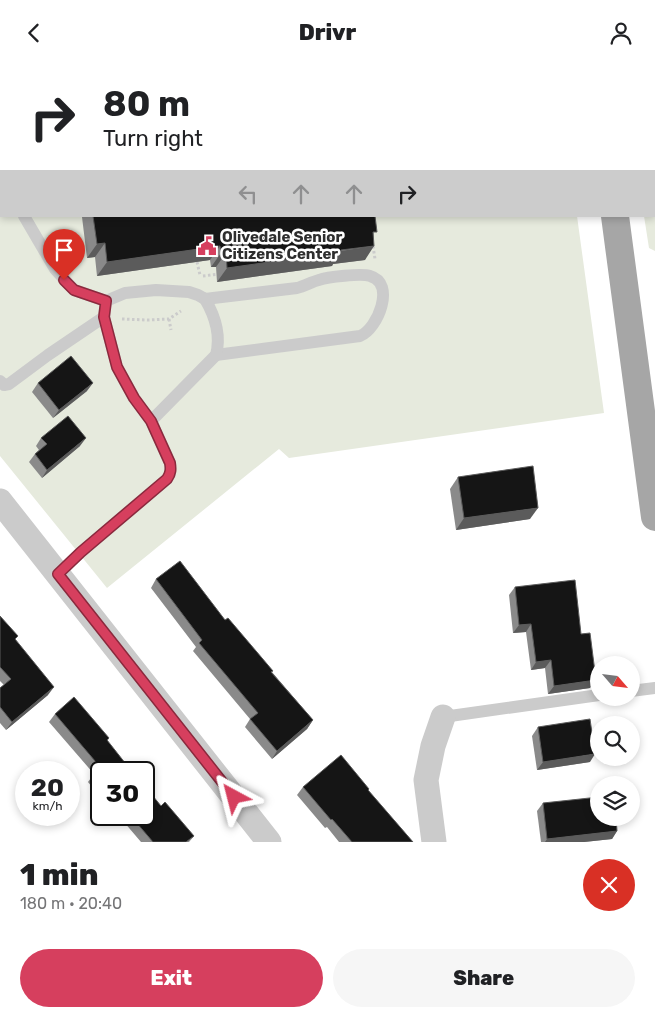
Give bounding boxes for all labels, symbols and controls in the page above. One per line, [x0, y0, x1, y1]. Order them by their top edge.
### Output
icon: back [20, 19, 48, 47]
text: Drivr [299, 19, 356, 46]
icon: person [607, 19, 635, 47]
text: 80 m [103, 83, 190, 125]
icon: right [20, 85, 85, 150]
text: Turn right [103, 125, 203, 152]
icon: left [234, 180, 262, 208]
icon: ahead [287, 180, 315, 208]
icon: ahead [340, 180, 368, 208]
icon: right [393, 180, 421, 208]
place label: Olivedale Senior Citizens Center [222, 228, 342, 263]
pin [43, 229, 85, 280]
public building icon: Olivedale Senior Citizens Center [196, 235, 218, 257]
icon: arrive [50, 236, 78, 264]
north arrow [590, 656, 640, 706]
map controls [590, 656, 640, 826]
button: search [590, 716, 640, 766]
speed limit sign: 30 [90, 761, 155, 826]
position arrow [207, 770, 259, 822]
text: 20 [31, 773, 64, 802]
button: layers [590, 776, 640, 826]
text: km/h [33, 799, 62, 813]
text: 1 min [20, 857, 98, 893]
button: close [583, 859, 635, 911]
text: 180 m · 20:40 [20, 894, 122, 913]
button: Exit [20, 949, 323, 1007]
button: Share [333, 949, 635, 1007]

